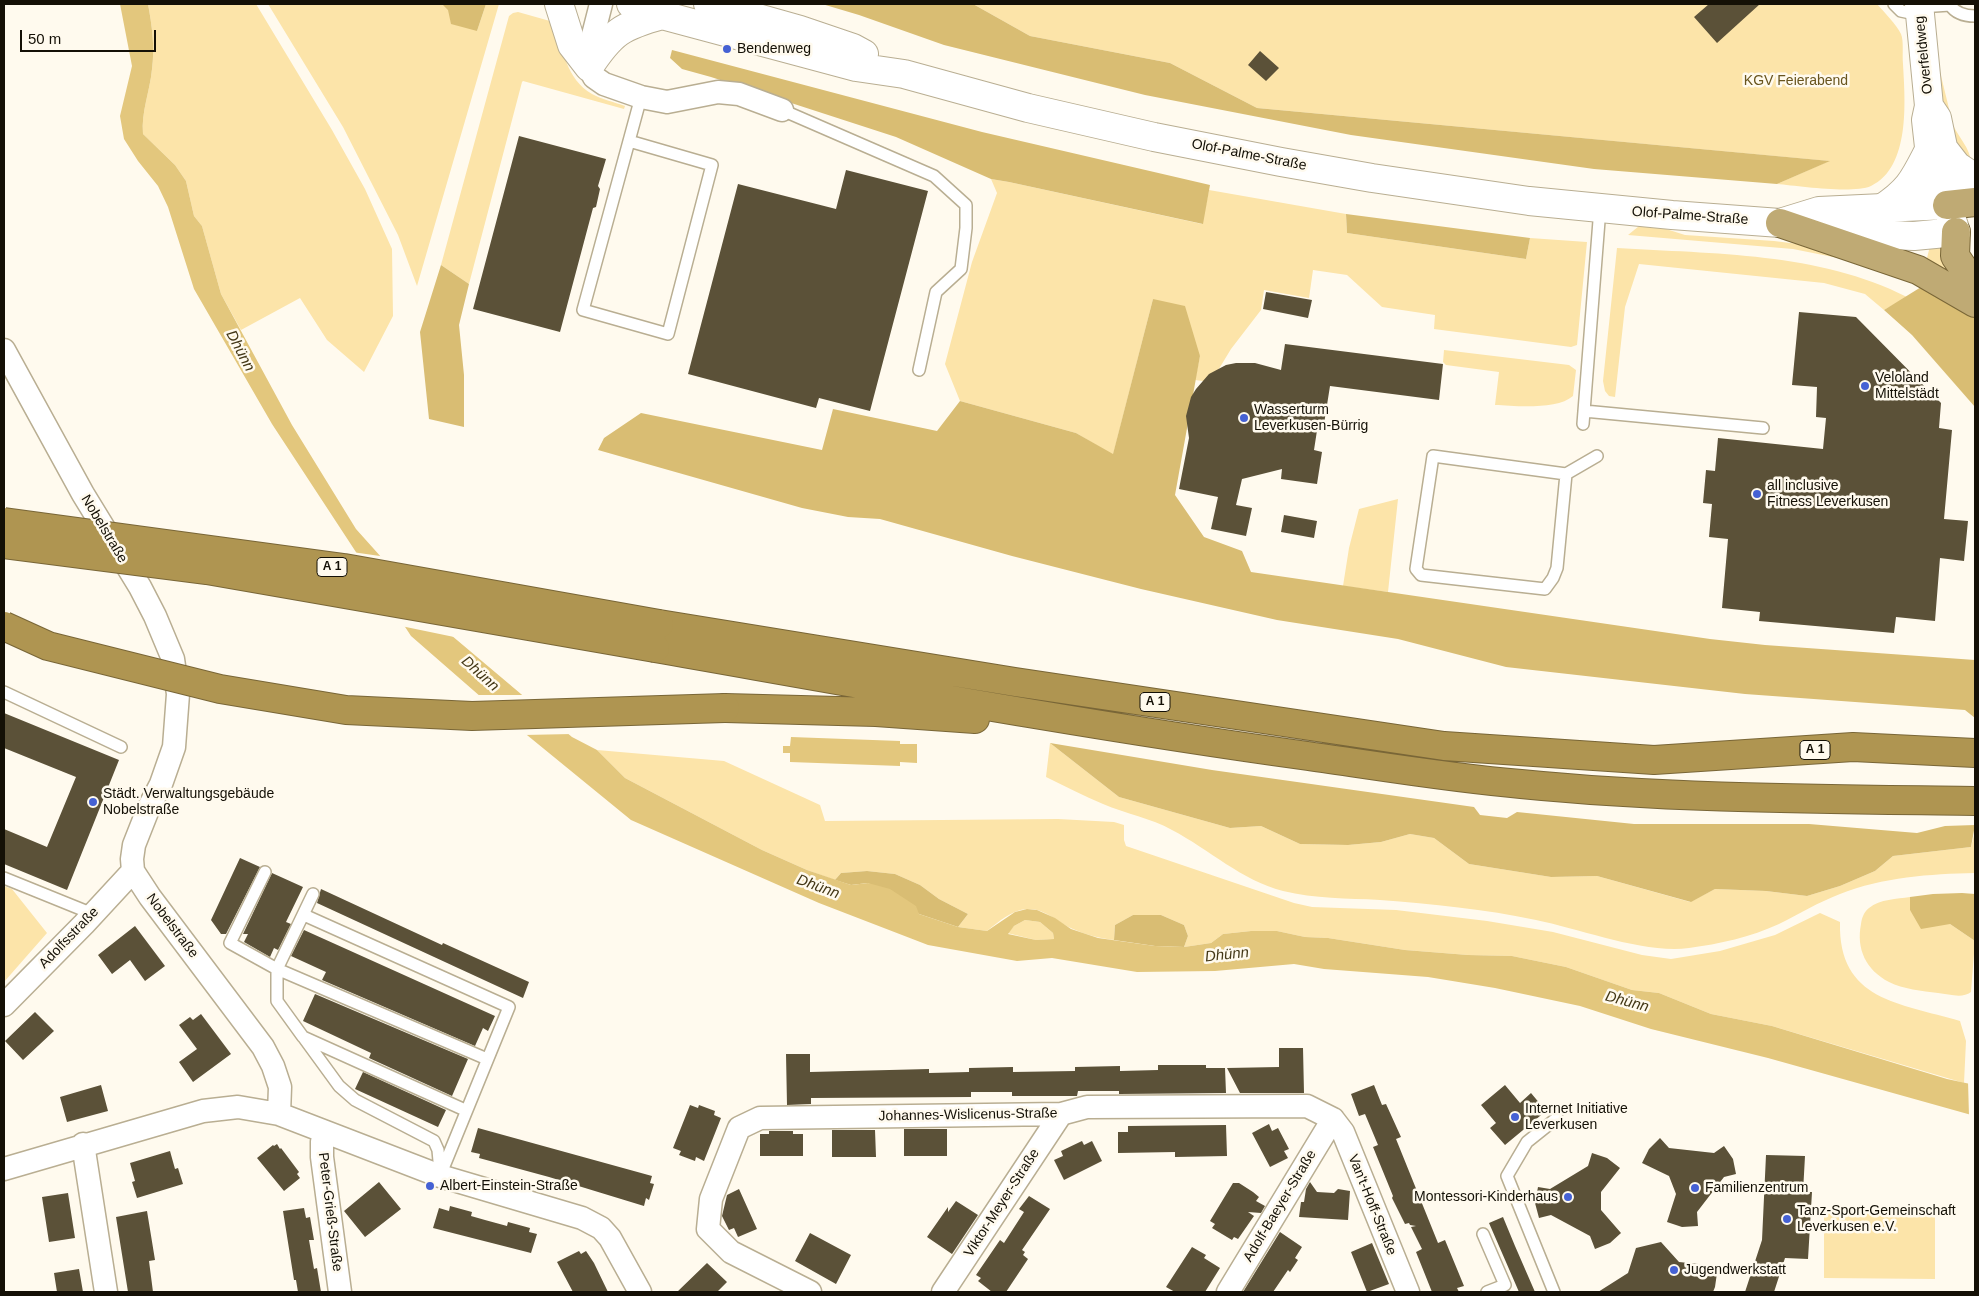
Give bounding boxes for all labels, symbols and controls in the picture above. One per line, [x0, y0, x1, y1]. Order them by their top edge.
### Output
street label: Overfeldweg [1912, 15, 1936, 95]
scale bar [22, 20, 159, 52]
text: 50 m [28, 30, 61, 47]
place label: Bendenweg [737, 41, 811, 57]
marker: Bendenweg [721, 43, 733, 55]
park label: KGV Feierabend [1744, 73, 1848, 89]
street label: Olof-Palme-Straße [1190, 136, 1308, 174]
street label: Olof-Palme-Straße [1631, 204, 1749, 228]
water label: Dhünn [222, 327, 258, 375]
place label: Veloland Mittelstädt [1875, 370, 1939, 402]
marker: Veloland Mittelstädt [1859, 380, 1871, 392]
place label: Wasserturm Leverkusen-Bürrig [1254, 402, 1368, 434]
marker: Wasserturm Leverkusen-Bürrig [1238, 412, 1250, 424]
place label: all inclusive Fitness Leverkusen [1767, 478, 1888, 511]
marker: all inclusive Fitness Leverkusen [1751, 488, 1763, 500]
street label: Nobelstraße [77, 492, 131, 566]
road number: A 1 [317, 558, 347, 576]
water label: Dhünn [458, 653, 502, 695]
road number: A 1 [1140, 692, 1170, 712]
road number: A 1 [1800, 740, 1830, 760]
place label: Städt. Verwaltungsgebäude Nobelstraße [103, 786, 274, 819]
marker: Städt. Verwaltungsgebäude Nobelstraße [87, 796, 99, 808]
water label: Dhünn [794, 871, 842, 903]
street label: Nobelstraße [142, 890, 202, 962]
street label: Adolfsstraße [36, 904, 102, 972]
water label: Dhünn [1204, 944, 1250, 966]
water label: Dhünn [1603, 988, 1651, 1016]
place label: Internet Initiative Leverkusen [1525, 1101, 1628, 1134]
street label: Johannes-Wislicenus-Straße [878, 1105, 1058, 1125]
marker: Internet Initiative Leverkusen [1509, 1111, 1521, 1123]
street label: Viktor-Meyer-Straße [961, 1146, 1043, 1260]
street label: Adolf-Baeyer-Straße [1240, 1147, 1320, 1265]
street label: Peter-Grieß-Straße [314, 1152, 346, 1272]
street label: Van't-Hoff-Straße [1344, 1152, 1400, 1258]
place label: Albert-Einstein-Straße [440, 1178, 578, 1194]
marker: Albert-Einstein-Straße [424, 1180, 436, 1192]
place label: Familienzentrum [1705, 1180, 1808, 1196]
marker: Familienzentrum [1689, 1182, 1701, 1194]
place label: Montessori-Kinderhaus [1414, 1189, 1558, 1205]
marker: Montessori-Kinderhaus [1562, 1191, 1574, 1203]
place label: Tanz-Sport-Gemeinschaft Leverkusen e.V. [1797, 1203, 1956, 1236]
marker: Tanz-Sport-Gemeinschaft Leverkusen e.V. [1781, 1213, 1793, 1225]
place label: Jugendwerkstatt [1684, 1262, 1786, 1278]
marker: Jugendwerkstatt [1668, 1264, 1680, 1276]

